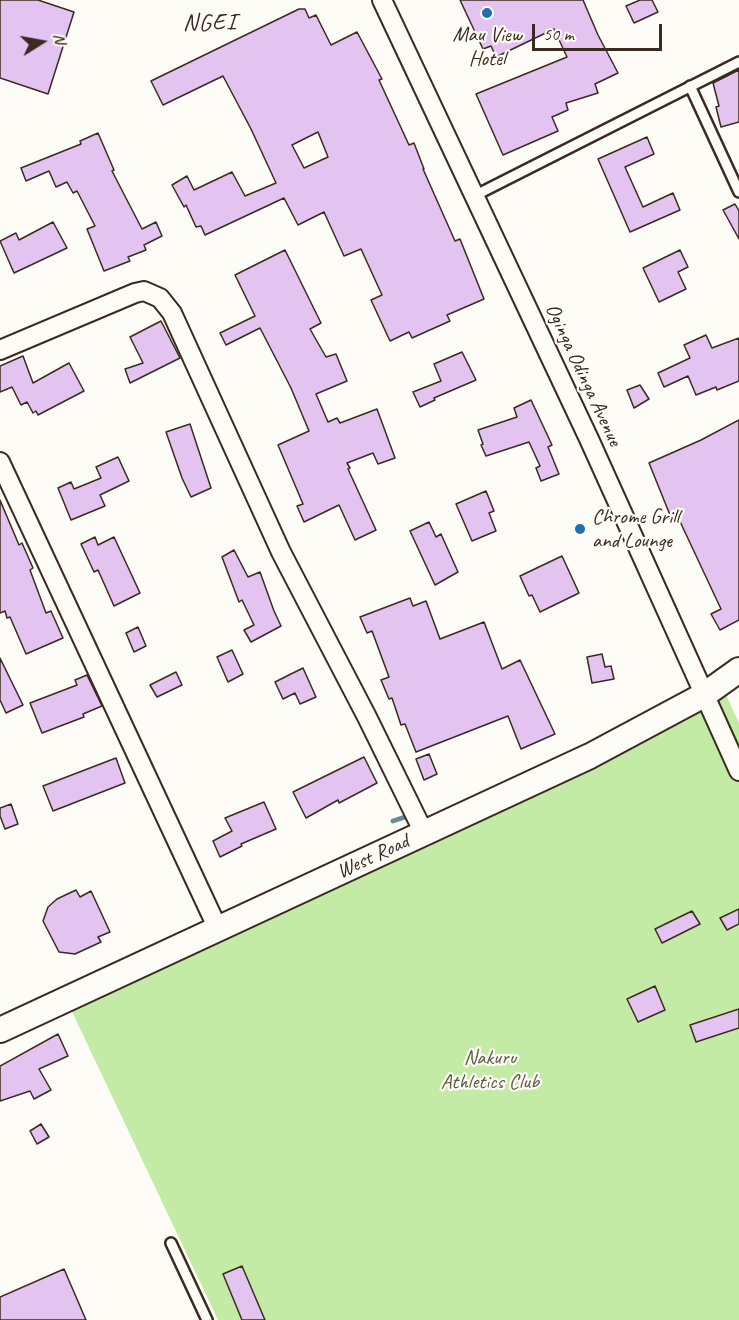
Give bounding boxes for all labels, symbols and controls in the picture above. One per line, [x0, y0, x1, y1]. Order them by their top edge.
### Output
marker: Mau View Hotel [480, 6, 494, 20]
district label: NGEI [183, 10, 237, 38]
north arrow [12, 12, 72, 72]
scale bar [535, 12, 666, 50]
place label: Mau View Hotel [452, 22, 522, 72]
text: 50 m [543, 23, 574, 45]
text: N [49, 32, 70, 45]
street label: Oginga Odinga Avenue [539, 300, 627, 450]
place label: Chrome Grill and Lounge [592, 504, 679, 554]
marker: Chrome Grill and Lounge [573, 522, 587, 536]
street label: West Road [333, 829, 413, 885]
park label: Nakuru Athletics Club [441, 1045, 539, 1095]

